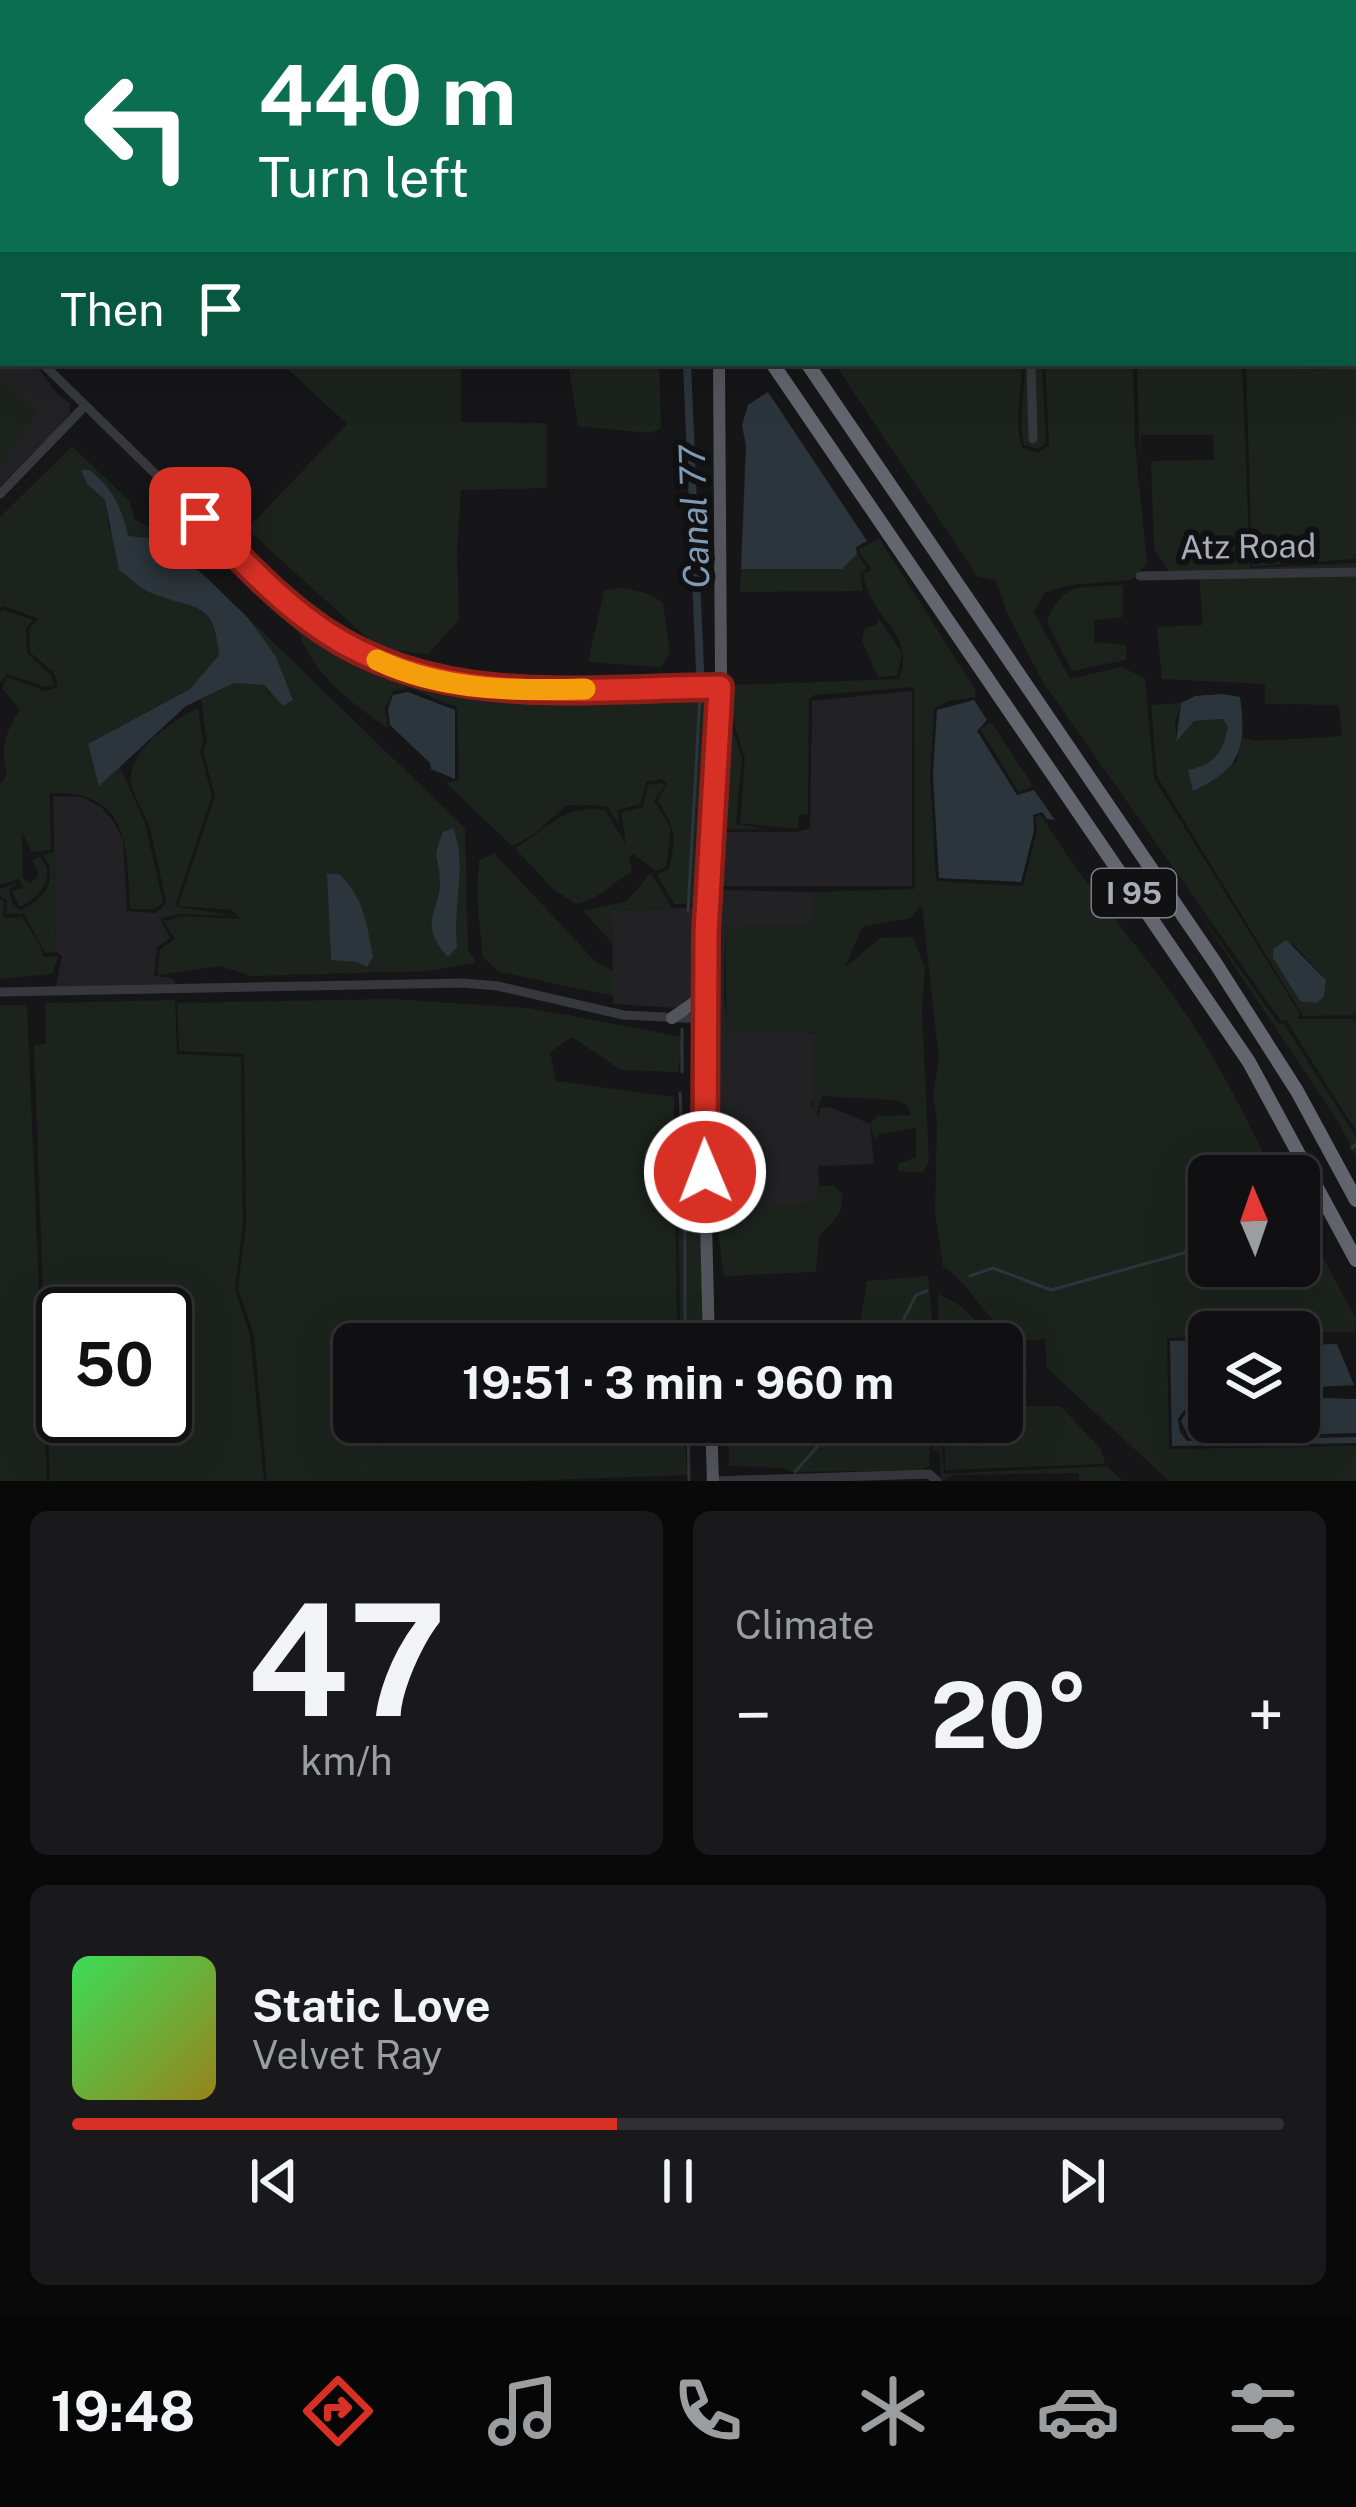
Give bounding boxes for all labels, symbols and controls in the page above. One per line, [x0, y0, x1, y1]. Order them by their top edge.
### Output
text: 440 m [258, 45, 517, 144]
icon: left [60, 48, 216, 204]
text: Turn left [258, 146, 469, 209]
icon: arrive [188, 276, 254, 342]
text: Then [60, 283, 164, 336]
water label: Canal 77 [670, 443, 717, 589]
pin [149, 467, 251, 569]
icon: arrive [167, 485, 233, 551]
street label: Atz Road [1179, 526, 1317, 566]
road number: I 95 [1092, 869, 1176, 917]
position arrow [642, 1109, 768, 1235]
north arrow [1188, 1155, 1320, 1287]
map controls [1188, 1155, 1320, 1443]
speed limit sign: 50 [36, 1287, 192, 1443]
button: layers [1188, 1311, 1320, 1443]
text: 19:51 · 3 min · 960 m [462, 1356, 894, 1409]
text: 47 [247, 1568, 447, 1751]
text: Climate [735, 1602, 875, 1648]
text: 20° [931, 1662, 1088, 1768]
text: − [735, 1676, 772, 1754]
text: + [1247, 1676, 1284, 1754]
text: km/h [301, 1738, 392, 1784]
text: Static Love [252, 1979, 491, 2032]
text: Velvet Ray [252, 2032, 442, 2078]
icon: previous [241, 2148, 307, 2214]
icon: pause [645, 2148, 711, 2214]
icon: next [1049, 2148, 1115, 2214]
icon: directions [296, 2369, 380, 2453]
icon: music [481, 2369, 565, 2453]
icon: phone [666, 2369, 750, 2453]
icon: climate [851, 2369, 935, 2453]
icon: car [1036, 2369, 1120, 2453]
icon: filters [1221, 2369, 1305, 2453]
text: 19:48 [51, 2380, 195, 2443]

